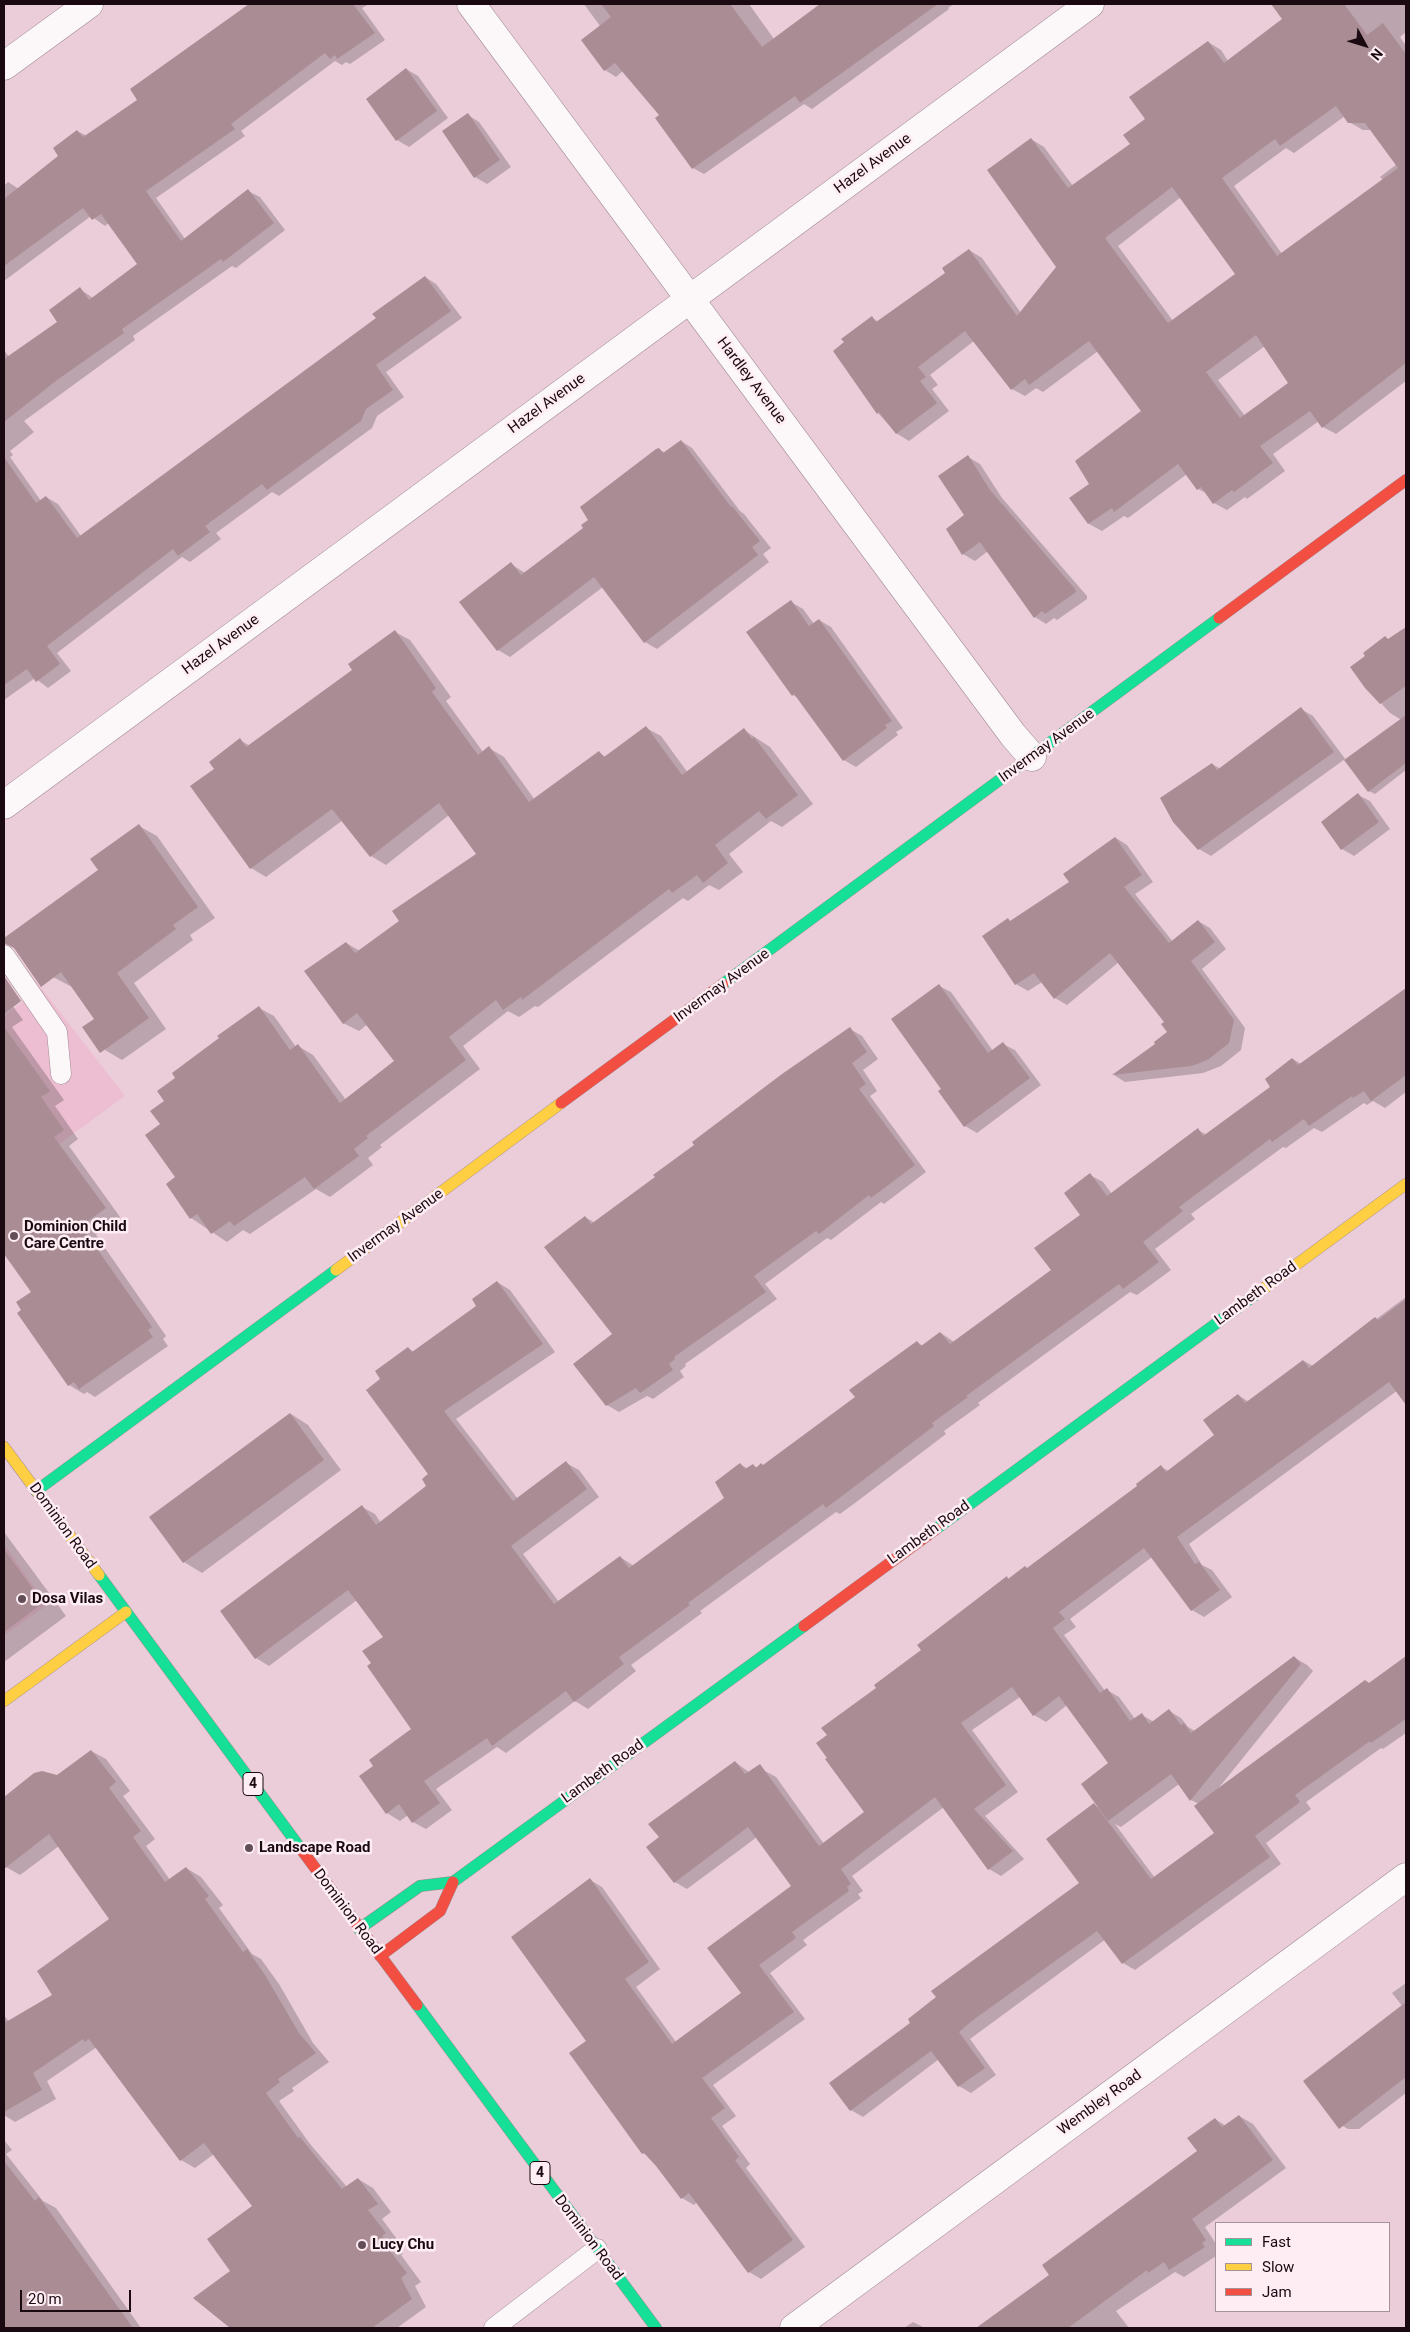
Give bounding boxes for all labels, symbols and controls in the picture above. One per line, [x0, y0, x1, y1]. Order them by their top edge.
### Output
north arrow [1340, 20, 1390, 70]
text: N [1367, 46, 1386, 63]
street label: Hazel Avenue [831, 130, 915, 198]
street label: Hardley Avenue [713, 334, 789, 428]
street label: Hazel Avenue [505, 370, 589, 438]
street label: Hazel Avenue [179, 611, 263, 679]
street label: Invermay Avenue [996, 705, 1098, 787]
street label: Invermay Avenue [671, 945, 773, 1027]
street label: Invermay Avenue [345, 1185, 447, 1267]
place label: Dominion Child Care Centre [24, 1218, 127, 1253]
marker: Dominion Child Care Centre [8, 1230, 20, 1242]
street label: Lambeth Road [1211, 1258, 1301, 1330]
street label: Dominion Road [25, 1479, 99, 1573]
street label: Lambeth Road [884, 1497, 974, 1569]
place label: Dosa Vilas [32, 1590, 103, 1608]
marker: Dosa Vilas [16, 1593, 28, 1605]
street label: Lambeth Road [558, 1736, 648, 1808]
road number: 4 [243, 1772, 263, 1796]
place label: Landscape Road [259, 1839, 370, 1857]
marker: Landscape Road [243, 1842, 255, 1854]
street label: Dominion Road [309, 1866, 385, 1958]
street label: Wembley Road [1055, 2067, 1145, 2139]
road number: 4 [530, 2162, 550, 2184]
street label: Dominion Road [550, 2192, 626, 2284]
legend [1215, 2222, 1390, 2312]
text: Fast [1262, 2233, 1291, 2251]
place label: Lucy Chu [372, 2236, 434, 2254]
marker: Lucy Chu [356, 2239, 368, 2251]
text: Slow [1262, 2258, 1294, 2276]
scale bar [22, 2280, 134, 2312]
text: Jam [1262, 2283, 1292, 2301]
text: 20 m [28, 2290, 62, 2308]

